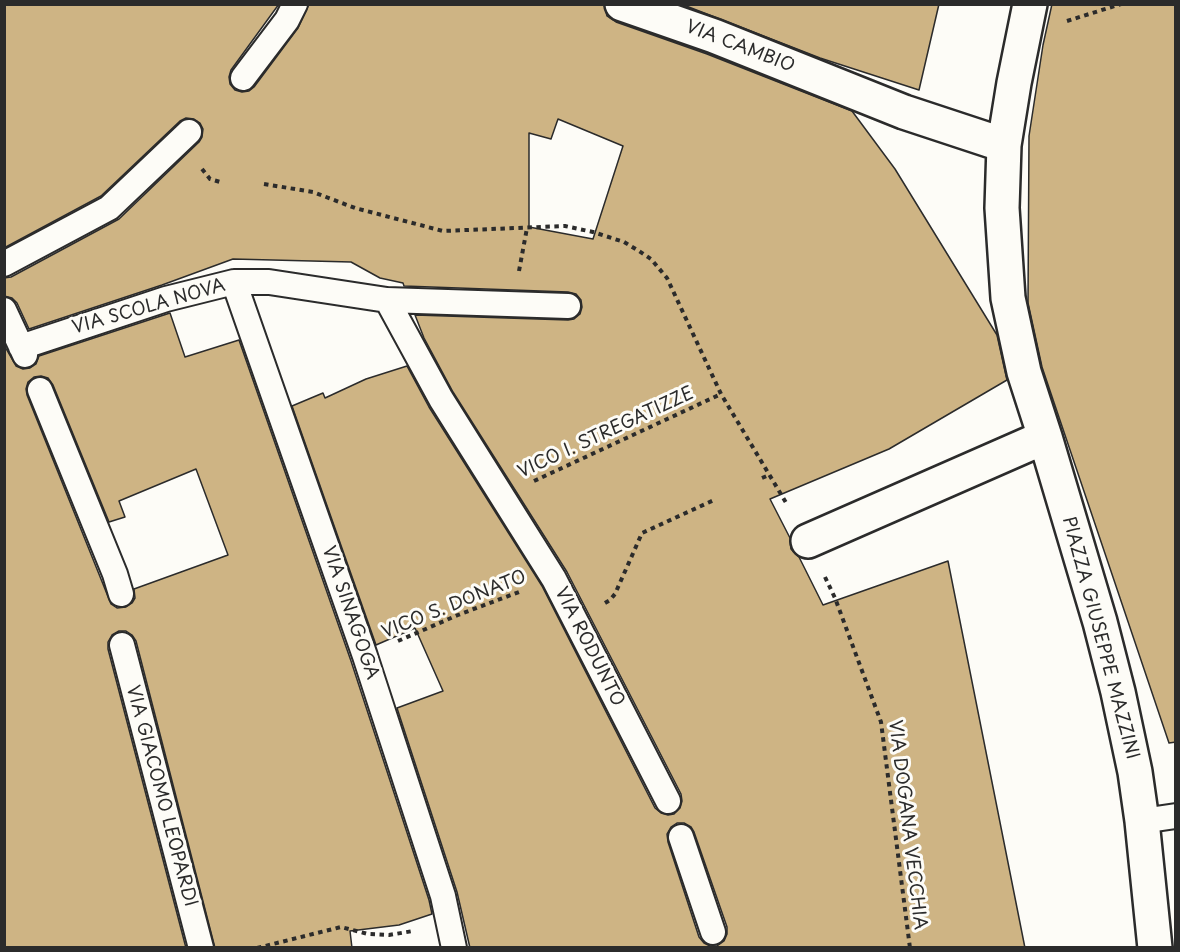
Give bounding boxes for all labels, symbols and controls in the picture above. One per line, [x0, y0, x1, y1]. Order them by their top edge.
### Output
street label: VIA CAMBIO [683, 16, 797, 78]
street label: VIA SCOLA NOVA [70, 275, 228, 339]
street label: VICO I. STREGATIZZE [515, 383, 697, 483]
street label: PIAZZA GIUSEPPE MAZZINI [1057, 514, 1143, 762]
street label: VIA SINAGOGA [317, 543, 383, 683]
street label: VICO S. DONATO [379, 566, 529, 644]
street label: VIA RODUNTO [550, 584, 628, 710]
street label: VIA GIACOMO LEOPARDI [121, 683, 201, 909]
street label: VIA DOGANA VECCHIA [883, 719, 931, 931]

